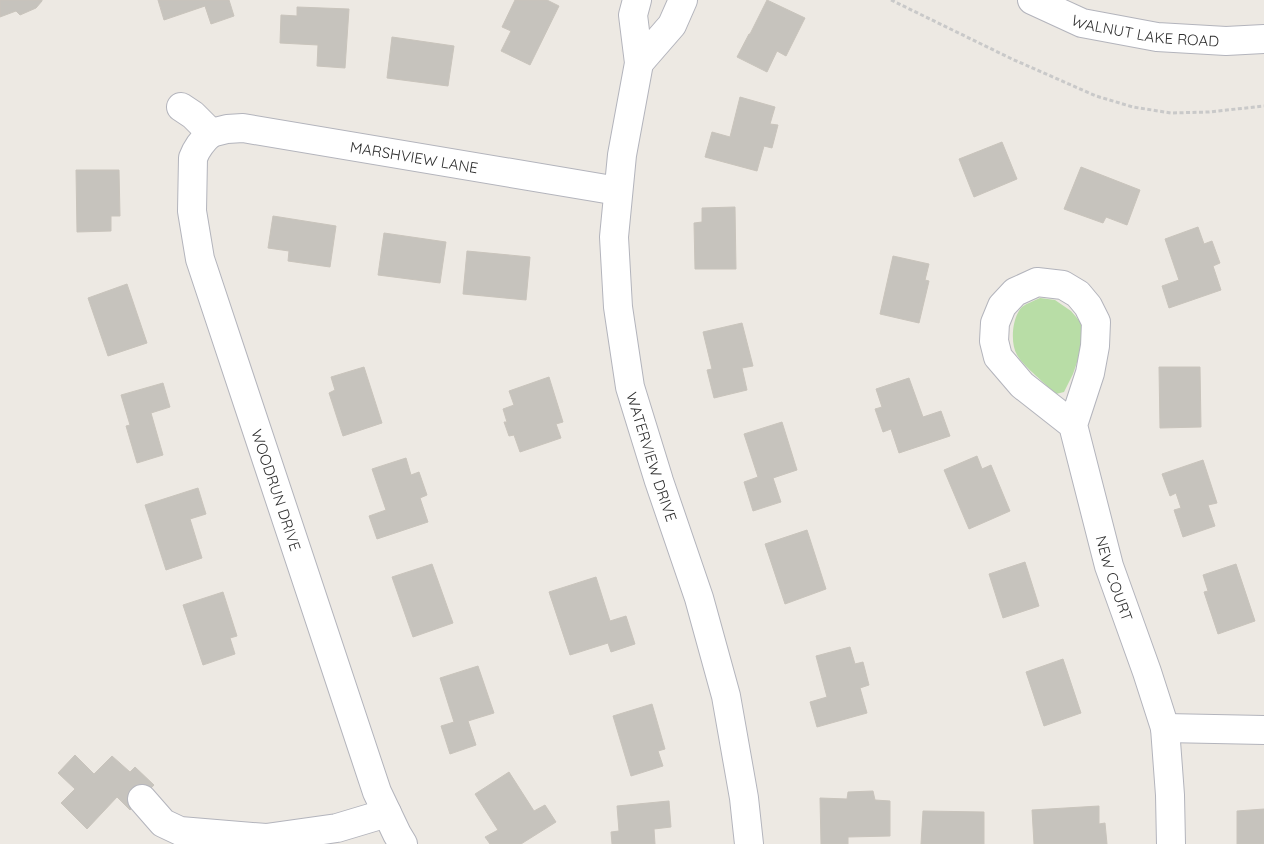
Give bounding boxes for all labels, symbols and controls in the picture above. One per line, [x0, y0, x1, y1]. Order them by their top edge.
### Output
street label: WALNUT LAKE ROAD [1068, 10, 1220, 50]
street label: MARSHVIEW LANE [349, 137, 480, 177]
street label: WATERVIEW DRIVE [623, 390, 682, 524]
street label: WOODRUN DRIVE [248, 427, 306, 553]
street label: NEW COURT [1092, 533, 1137, 624]

